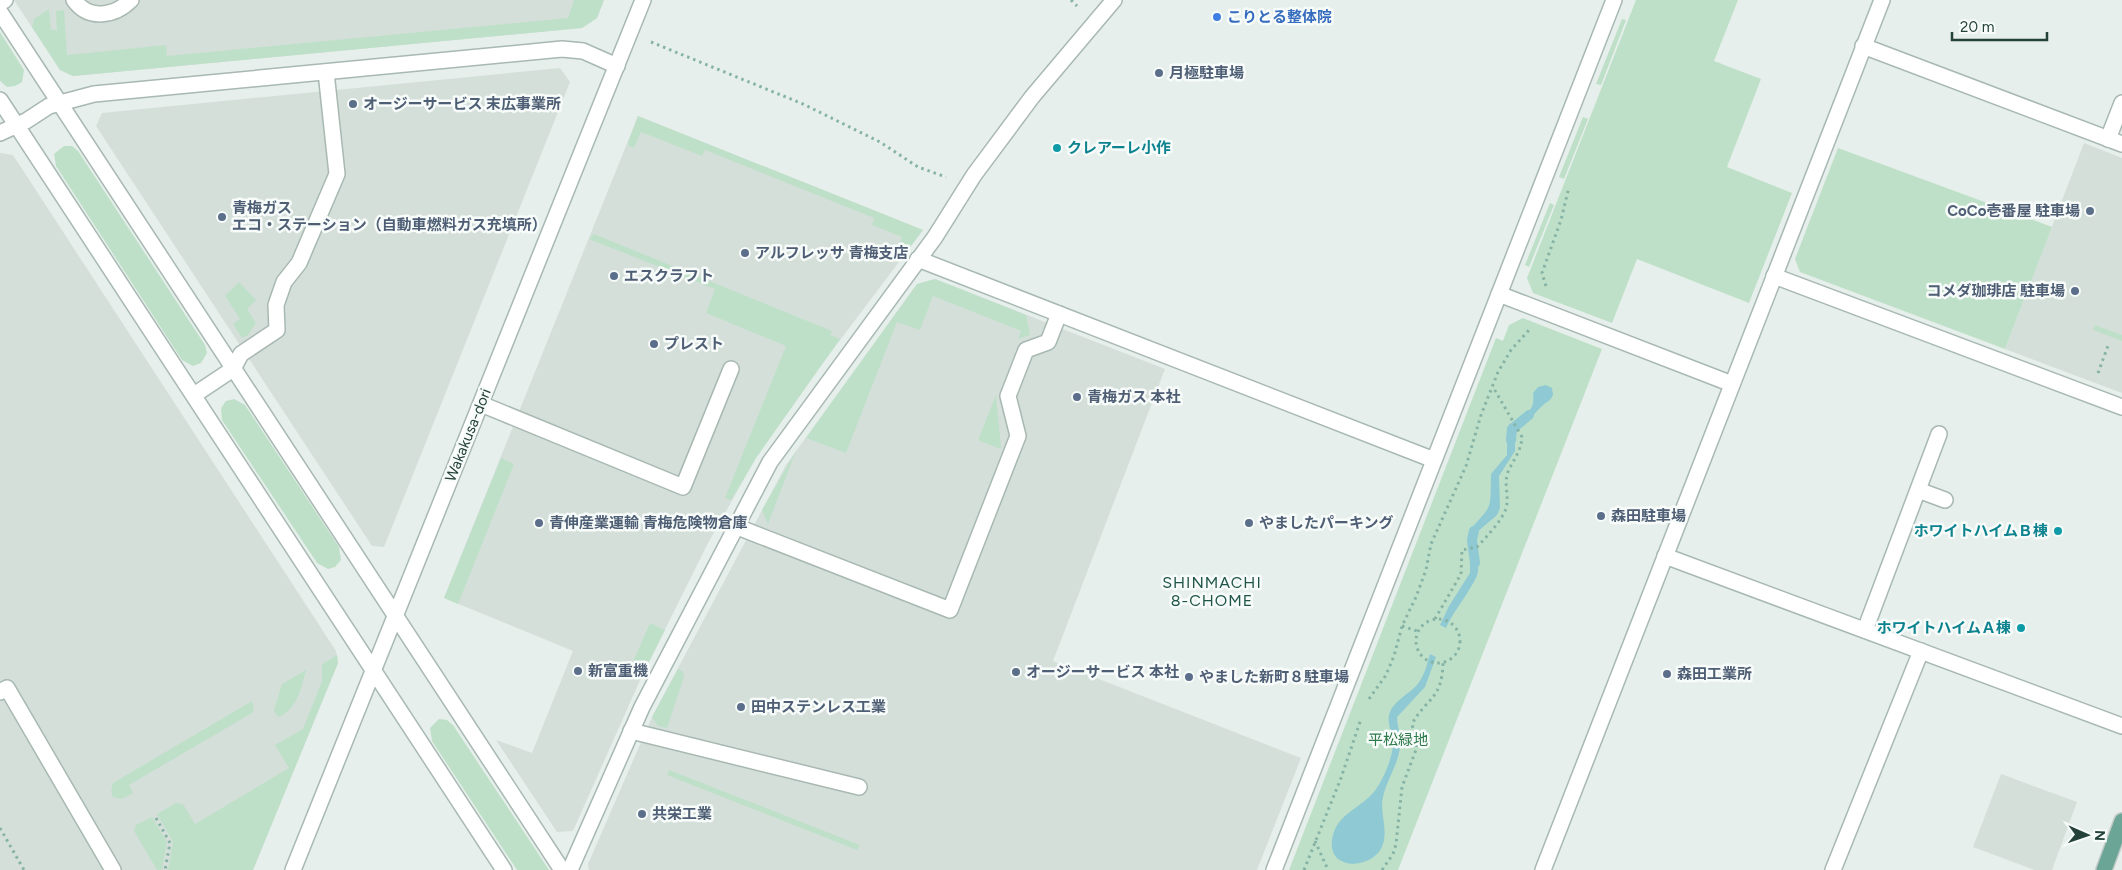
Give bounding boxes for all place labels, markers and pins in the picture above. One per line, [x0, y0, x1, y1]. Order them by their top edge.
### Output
place label: こりとる整体院 [1227, 8, 1332, 26]
marker: こりとる整体院 [1211, 11, 1223, 23]
place label: 月極駐車場 [1169, 64, 1244, 82]
marker: 月極駐車場 [1153, 67, 1165, 79]
place label: オージーサービス 末広事業所 [363, 95, 561, 113]
marker: オージーサービス 末広事業所 [347, 98, 359, 110]
place label: クレアーレ小作 [1067, 139, 1171, 157]
marker: クレアーレ小作 [1051, 142, 1063, 154]
place label: 青梅ガス エコ・ステーション（自動車燃料ガス充填所） [232, 199, 547, 234]
place label: CoCo壱番屋 駐車場 [1947, 202, 2080, 220]
marker: CoCo壱番屋 駐車場 [2084, 205, 2096, 217]
marker: 青梅ガス エコ・ステーション（自動車燃料ガス充填所） [216, 211, 228, 223]
place label: アルフレッサ 青梅支店 [755, 244, 908, 262]
marker: アルフレッサ 青梅支店 [739, 247, 751, 259]
place label: エスクラフト [624, 267, 714, 285]
marker: エスクラフト [608, 270, 620, 282]
place label: コメダ珈琲店 駐車場 [1926, 282, 2065, 300]
marker: コメダ珈琲店 駐車場 [2069, 285, 2081, 297]
place label: プレスト [664, 335, 724, 353]
marker: プレスト [648, 338, 660, 350]
place label: 青梅ガス 本社 [1087, 388, 1181, 406]
marker: 青梅ガス 本社 [1071, 391, 1083, 403]
place label: 森田駐車場 [1611, 507, 1686, 525]
marker: 森田駐車場 [1595, 510, 1607, 522]
place label: 青伸産業運輸 青梅危険物倉庫 [549, 514, 748, 532]
place label: やましたパーキング [1259, 514, 1394, 532]
marker: 青伸産業運輸 青梅危険物倉庫 [533, 517, 545, 529]
marker: やましたパーキング [1243, 517, 1255, 529]
place label: ホワイトハイムＢ棟 [1914, 522, 2048, 540]
marker: ホワイトハイムＢ棟 [2052, 525, 2064, 537]
place label: ホワイトハイムＡ棟 [1877, 619, 2011, 637]
marker: ホワイトハイムＡ棟 [2015, 622, 2027, 634]
place label: 新富重機 [588, 662, 648, 680]
place label: オージーサービス 本社 [1026, 663, 1179, 681]
marker: 新富重機 [572, 665, 584, 677]
place label: 森田工業所 [1677, 665, 1752, 683]
marker: オージーサービス 本社 [1010, 666, 1022, 678]
place label: やました新町８駐車場 [1199, 668, 1349, 686]
marker: 森田工業所 [1661, 668, 1673, 680]
marker: やました新町８駐車場 [1183, 671, 1195, 683]
place label: 田中ステンレス工業 [751, 698, 886, 716]
marker: 田中ステンレス工業 [735, 701, 747, 713]
place label: 共栄工業 [652, 805, 712, 823]
marker: 共栄工業 [636, 808, 648, 820]

